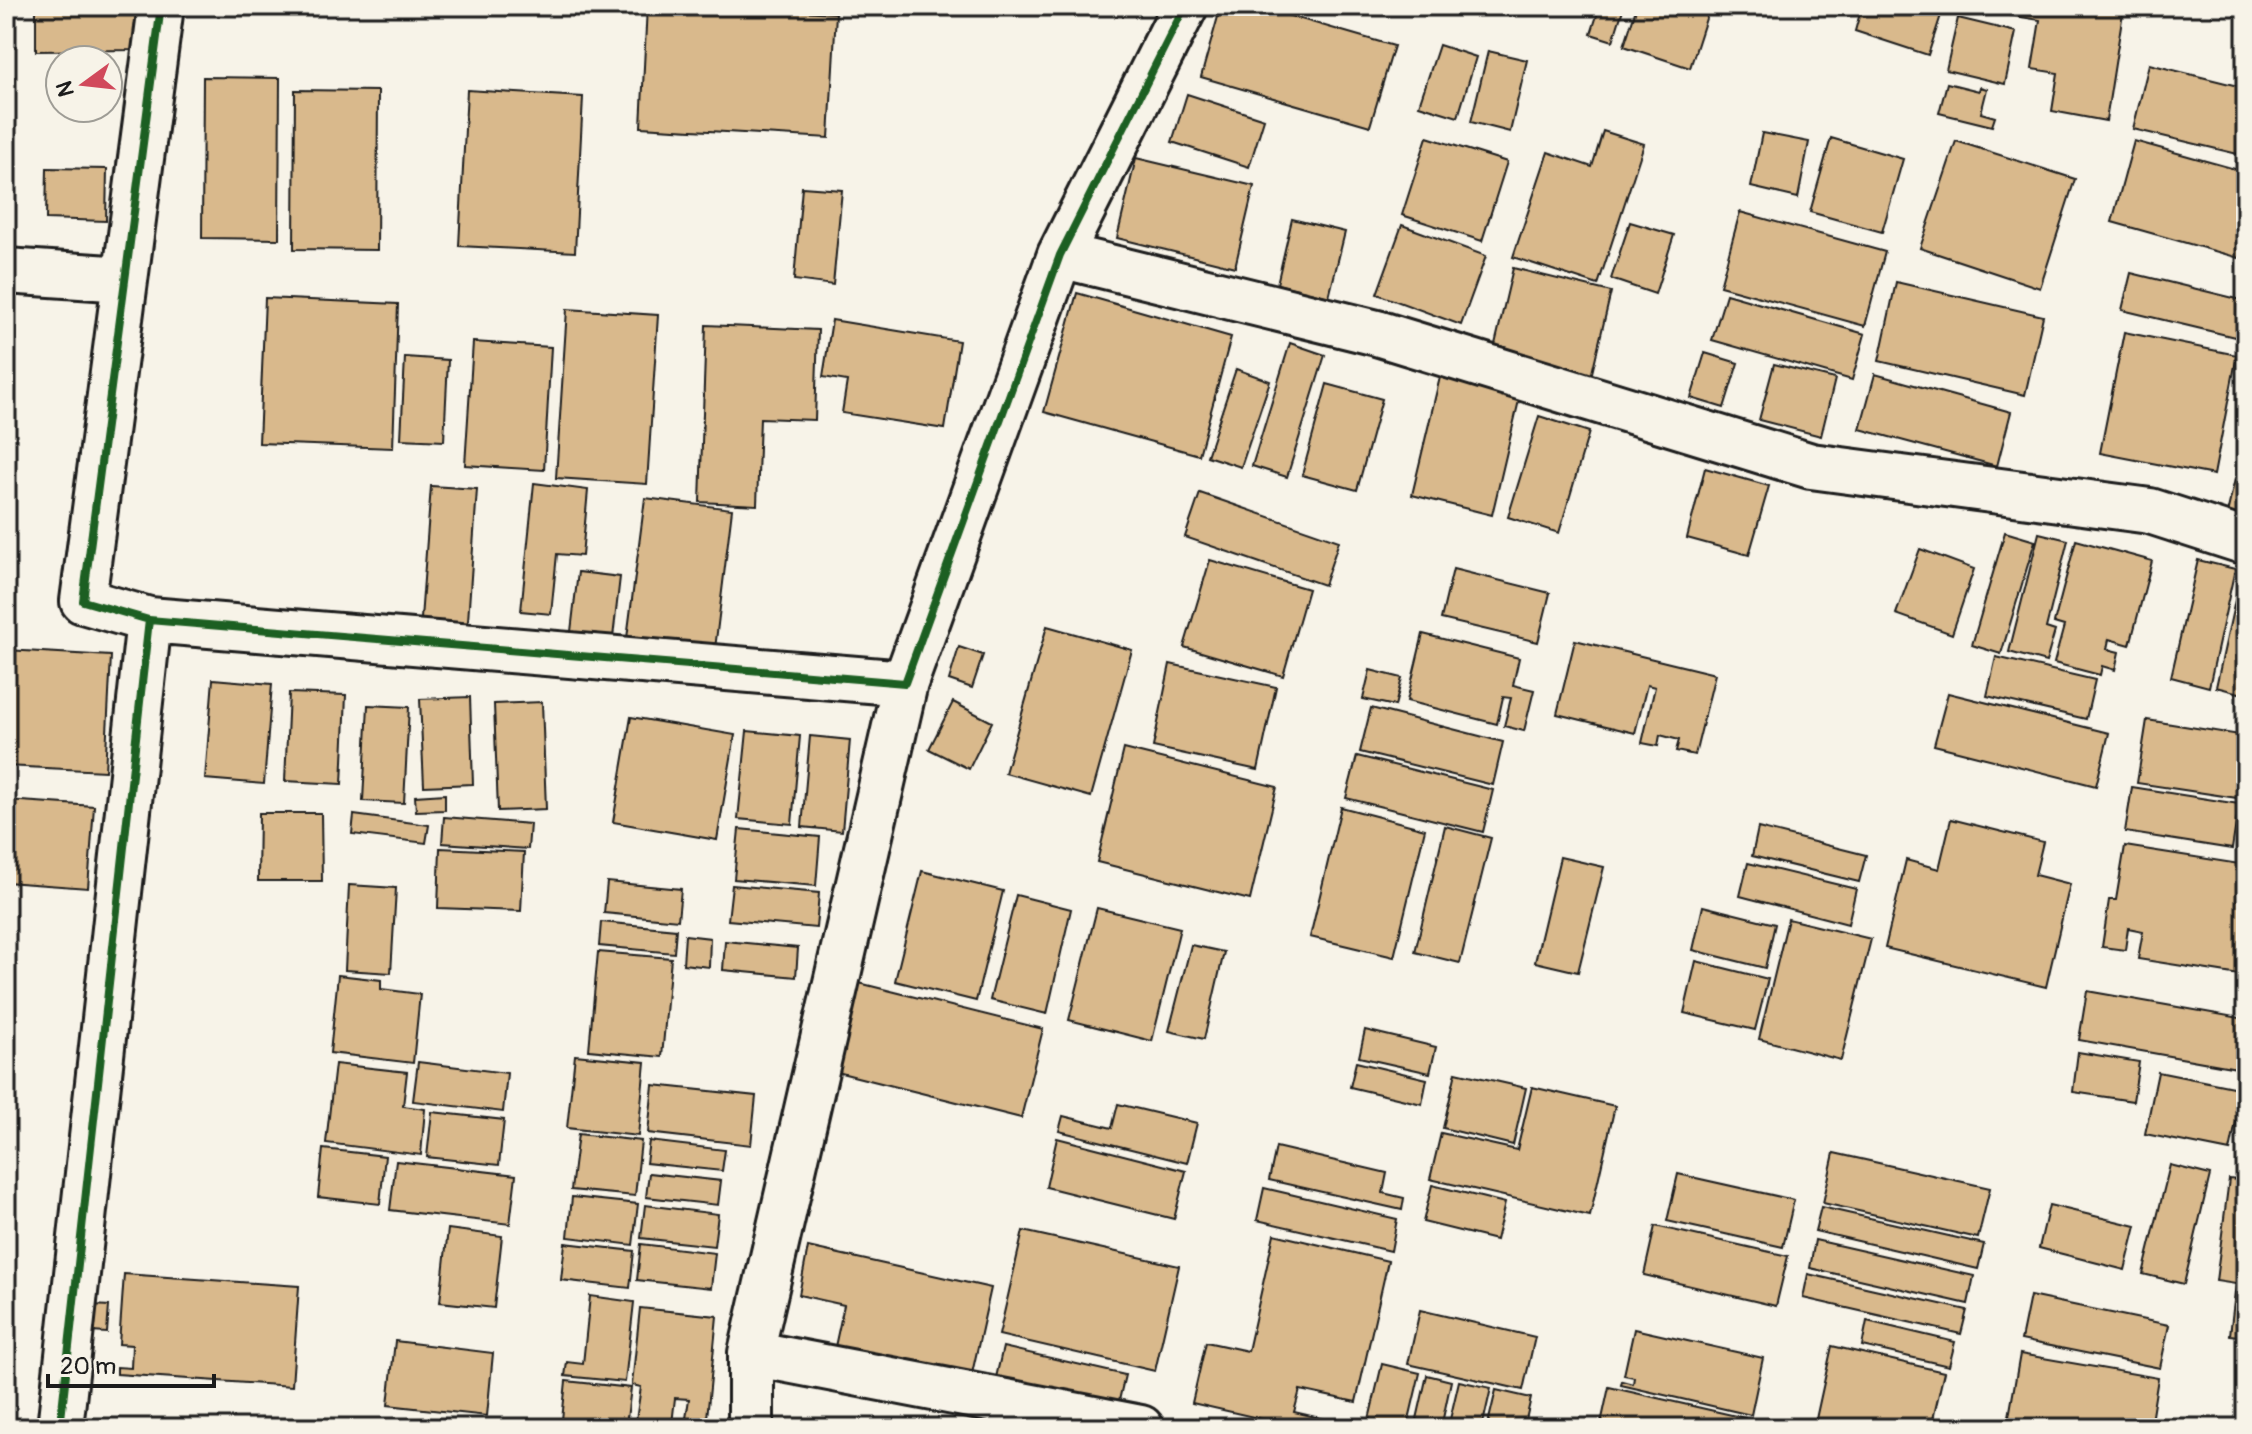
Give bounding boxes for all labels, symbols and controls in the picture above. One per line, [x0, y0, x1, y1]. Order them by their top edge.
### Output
north arrow [44, 44, 124, 124]
text: N [50, 78, 81, 100]
scale bar [48, 1338, 214, 1388]
text: 20 m [60, 1352, 116, 1381]

